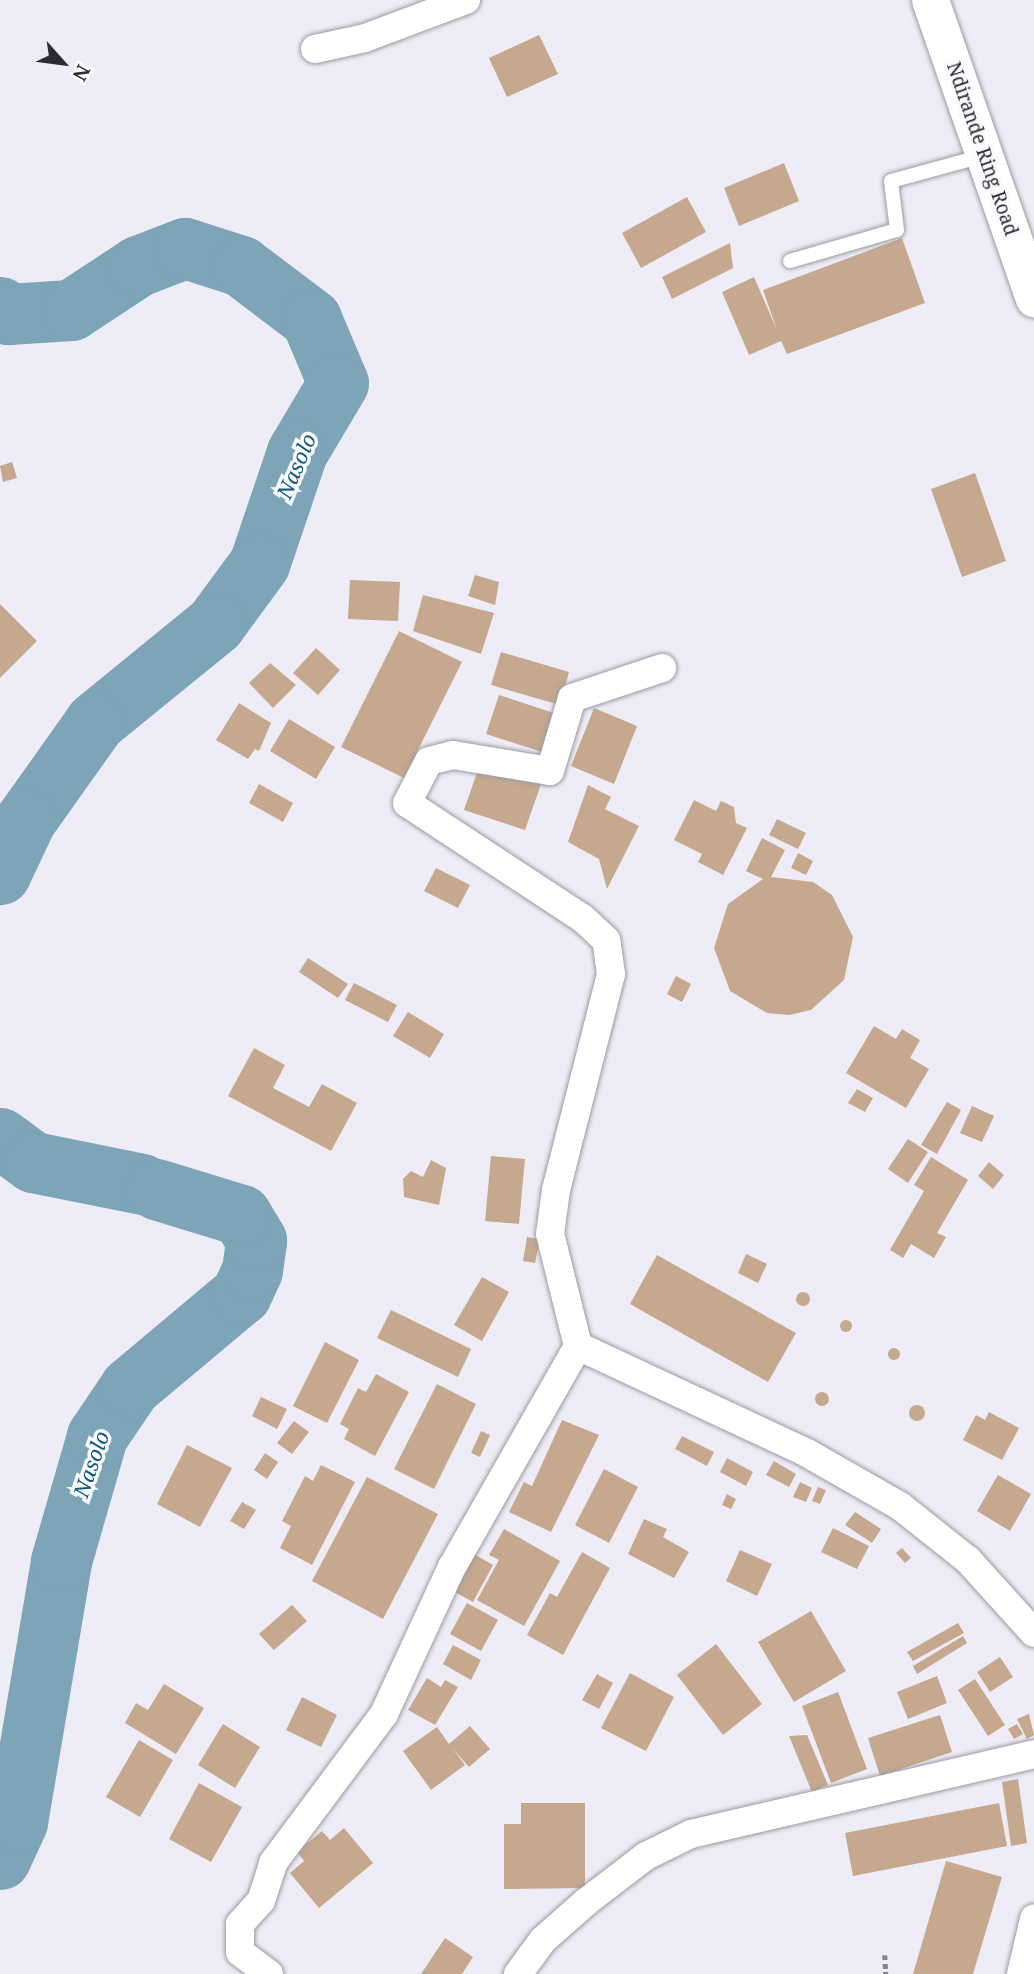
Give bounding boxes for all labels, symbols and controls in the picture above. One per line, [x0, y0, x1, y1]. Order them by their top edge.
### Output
north arrow [28, 28, 98, 98]
street label: Ndirande Ring Road [942, 59, 1022, 239]
text: N [67, 60, 97, 86]
water label: Nasolo [271, 430, 321, 502]
water label: Nasolo [68, 1428, 114, 1500]

